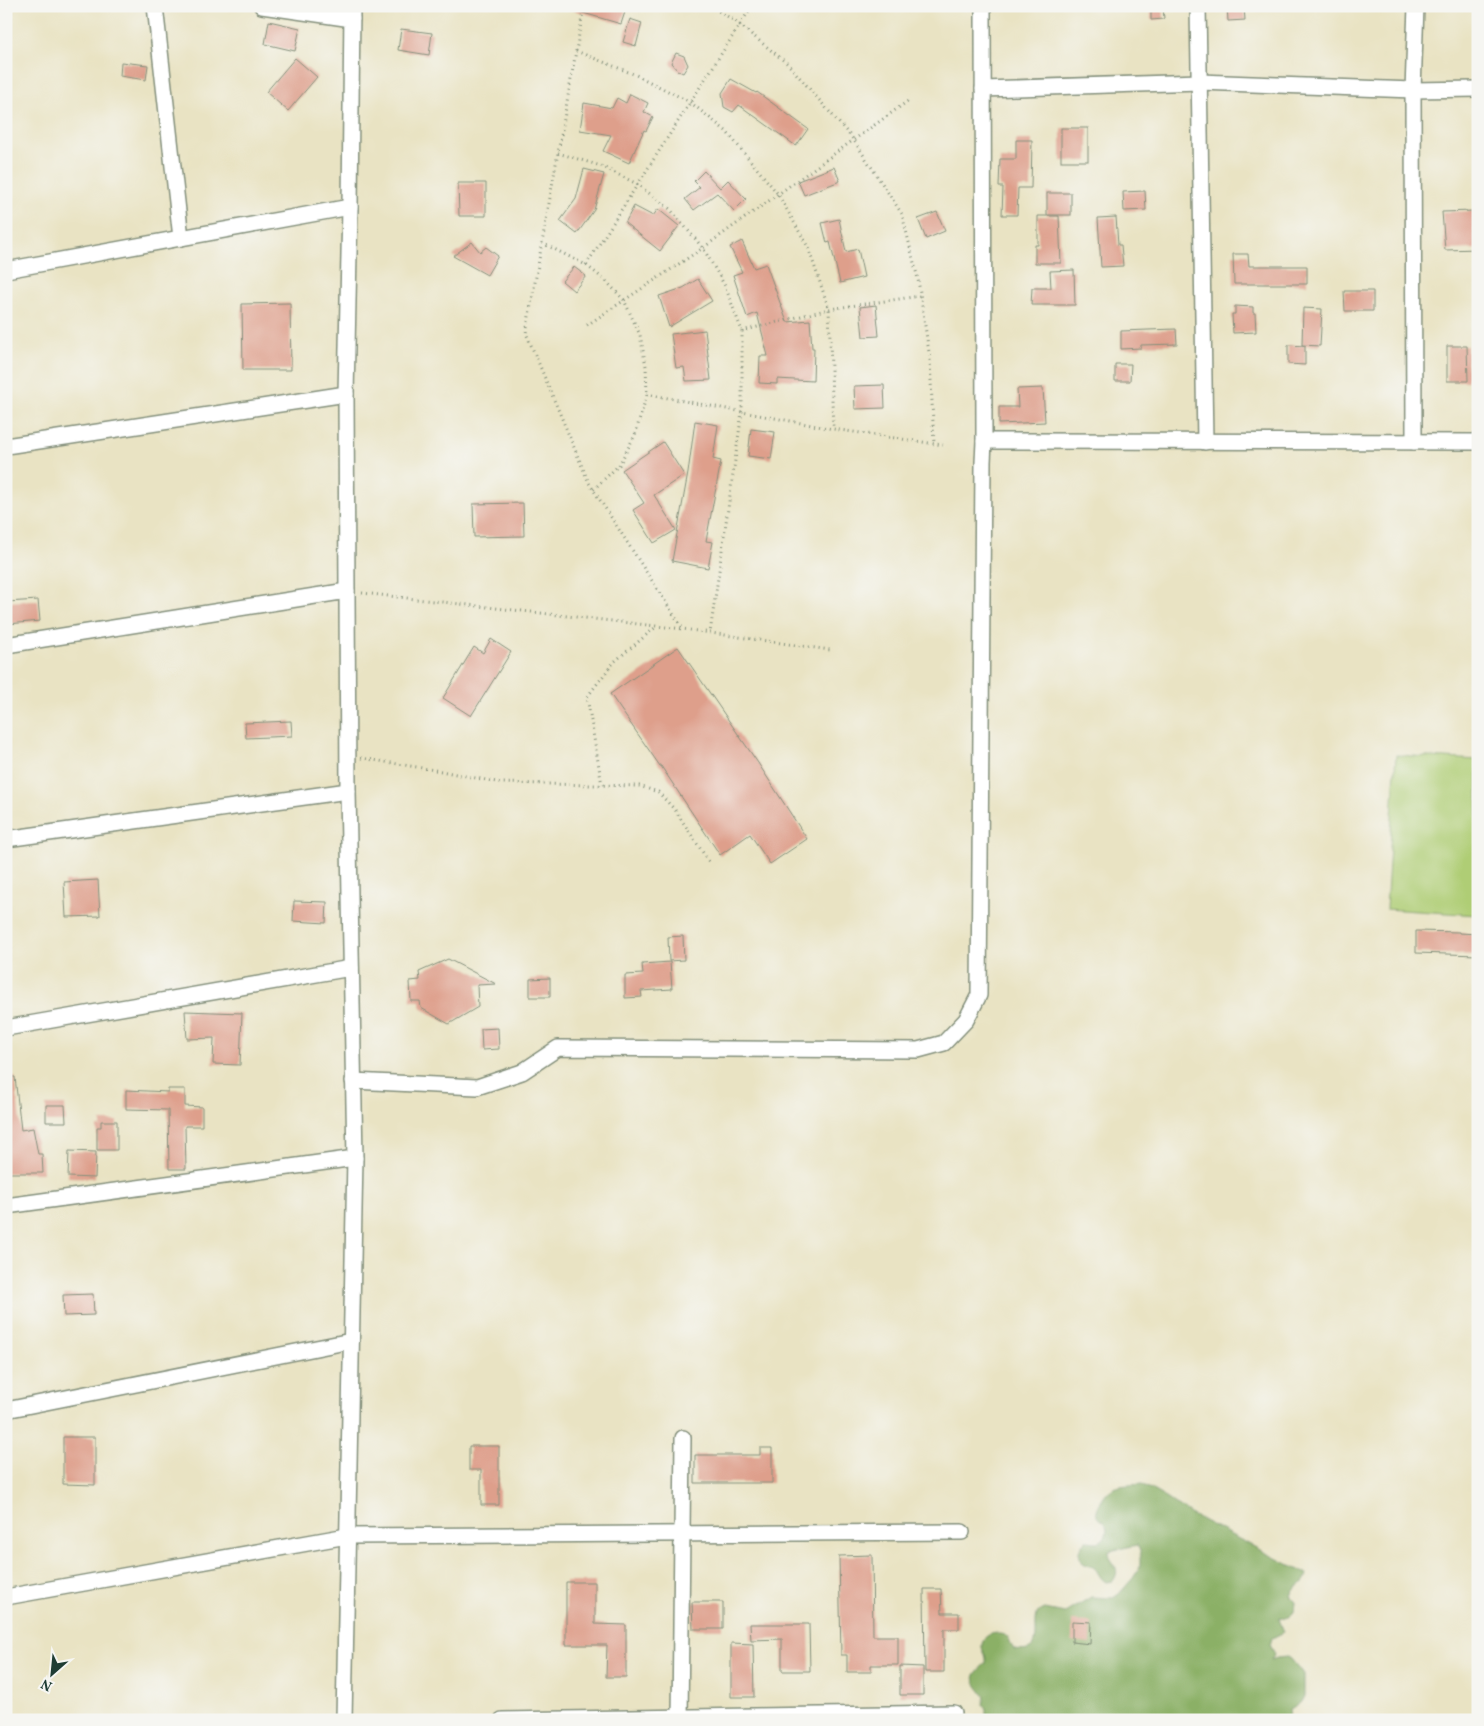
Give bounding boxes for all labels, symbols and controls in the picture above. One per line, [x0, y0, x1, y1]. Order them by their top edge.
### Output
north arrow [28, 1648, 78, 1698]
text: N [38, 1673, 56, 1695]

